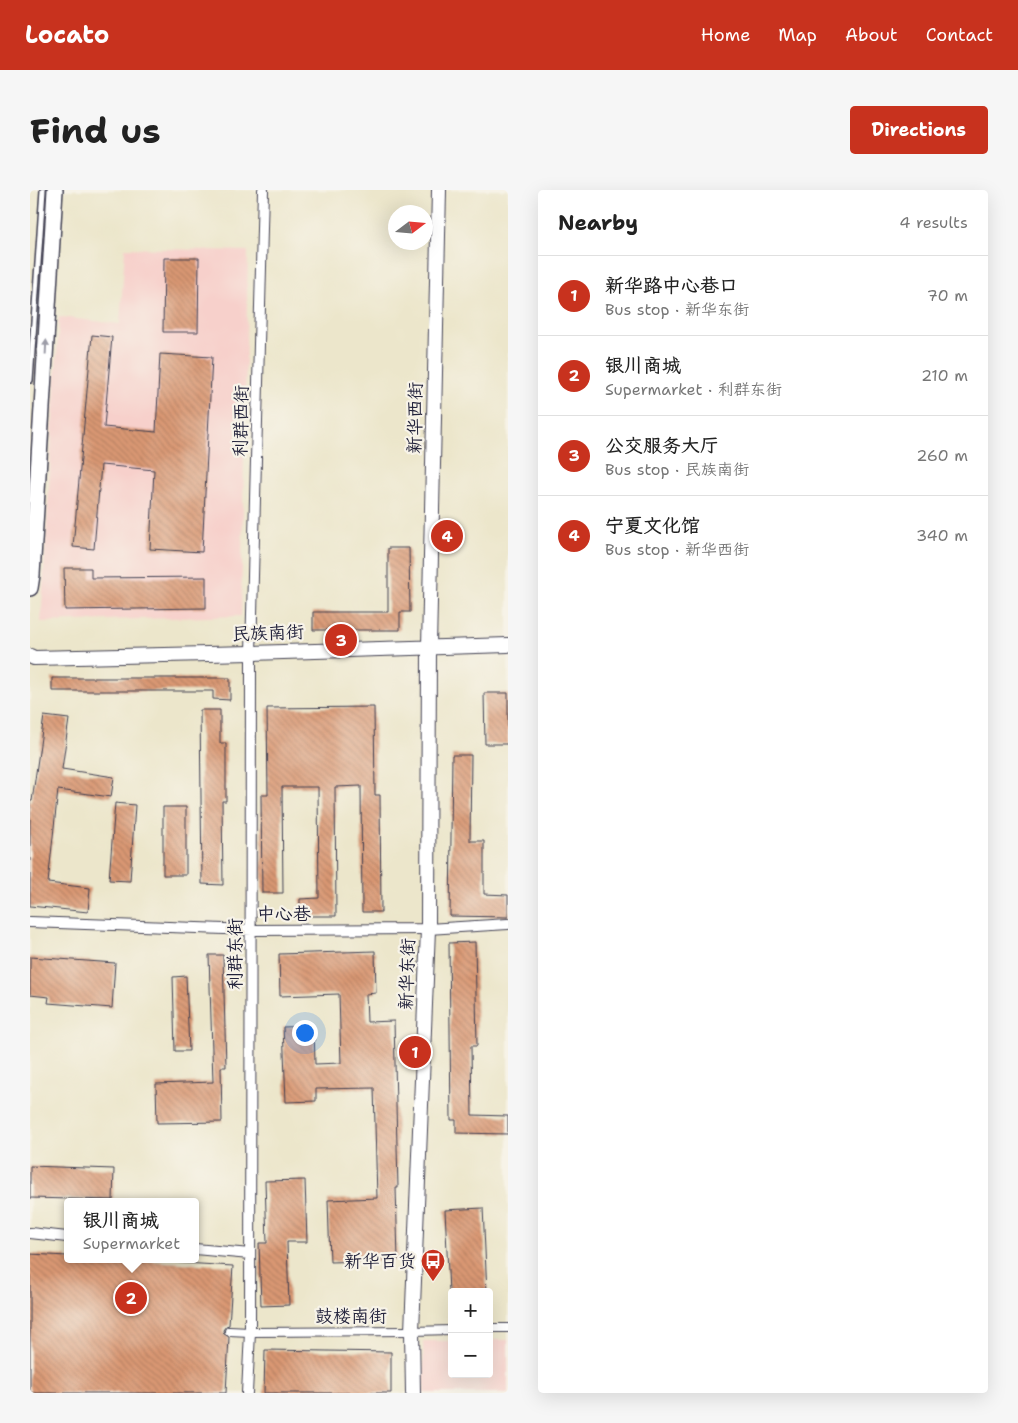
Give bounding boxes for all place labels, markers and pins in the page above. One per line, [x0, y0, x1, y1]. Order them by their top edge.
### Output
pin: 4 [431, 517, 463, 555]
pin: 3 [325, 621, 357, 659]
pin: 1 [399, 1033, 431, 1071]
bus stop icon: 新华百货 [420, 1248, 446, 1282]
place label: 新华百货 [344, 1249, 416, 1273]
pin: 2 [115, 1279, 147, 1317]

